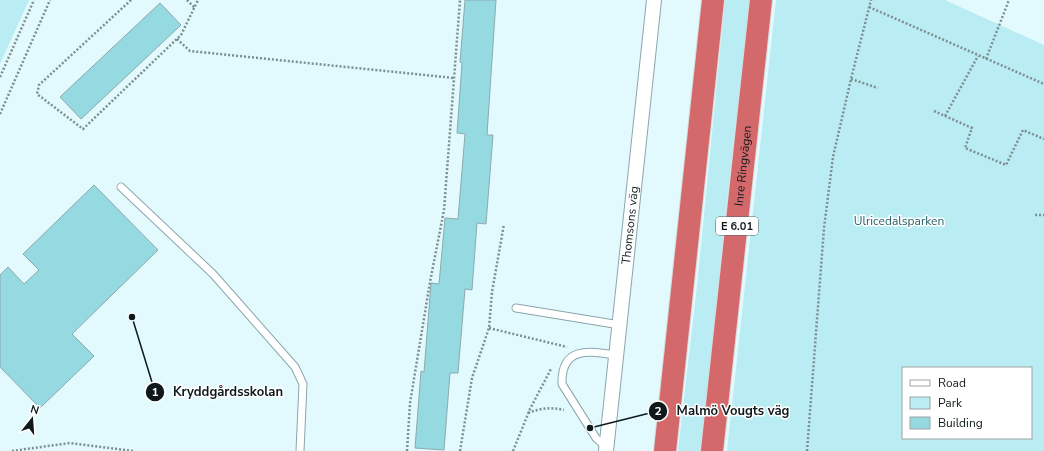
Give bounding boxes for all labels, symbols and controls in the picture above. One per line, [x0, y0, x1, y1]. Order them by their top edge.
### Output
street label: Inre Ringvägen [731, 125, 755, 207]
street label: Thomsons väg [618, 185, 642, 265]
park label: Ulricedalsparken [854, 213, 944, 229]
road number: E 6.01 [716, 217, 758, 235]
legend [902, 367, 1032, 439]
text: Road [938, 375, 966, 391]
callout: Kryddgårdsskolan [145, 379, 291, 404]
text: Kryddgårdsskolan [173, 383, 283, 401]
text: 1 [151, 384, 159, 400]
text: Park [938, 395, 963, 411]
callout: Malmö Vougts väg [648, 398, 797, 423]
north arrow [12, 399, 52, 439]
text: N [29, 402, 41, 418]
text: Malmö Vougts väg [677, 402, 789, 420]
text: 2 [654, 403, 662, 419]
text: Building [938, 415, 983, 431]

